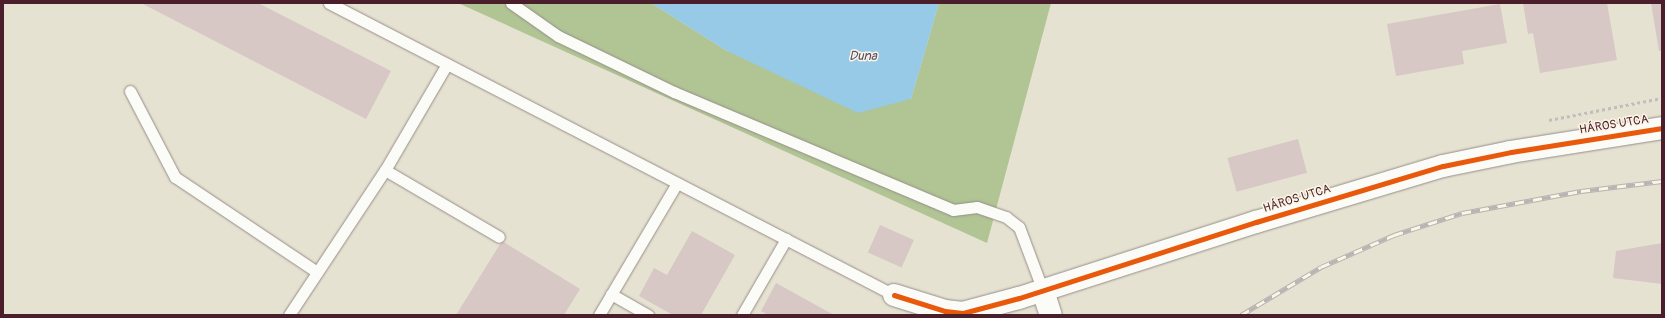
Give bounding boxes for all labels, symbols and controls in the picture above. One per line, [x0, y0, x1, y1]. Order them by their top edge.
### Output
water label: Duna [849, 48, 877, 64]
street label: HÁROS UTCA [1578, 112, 1650, 138]
street label: HÁROS UTCA [1262, 182, 1332, 216]

